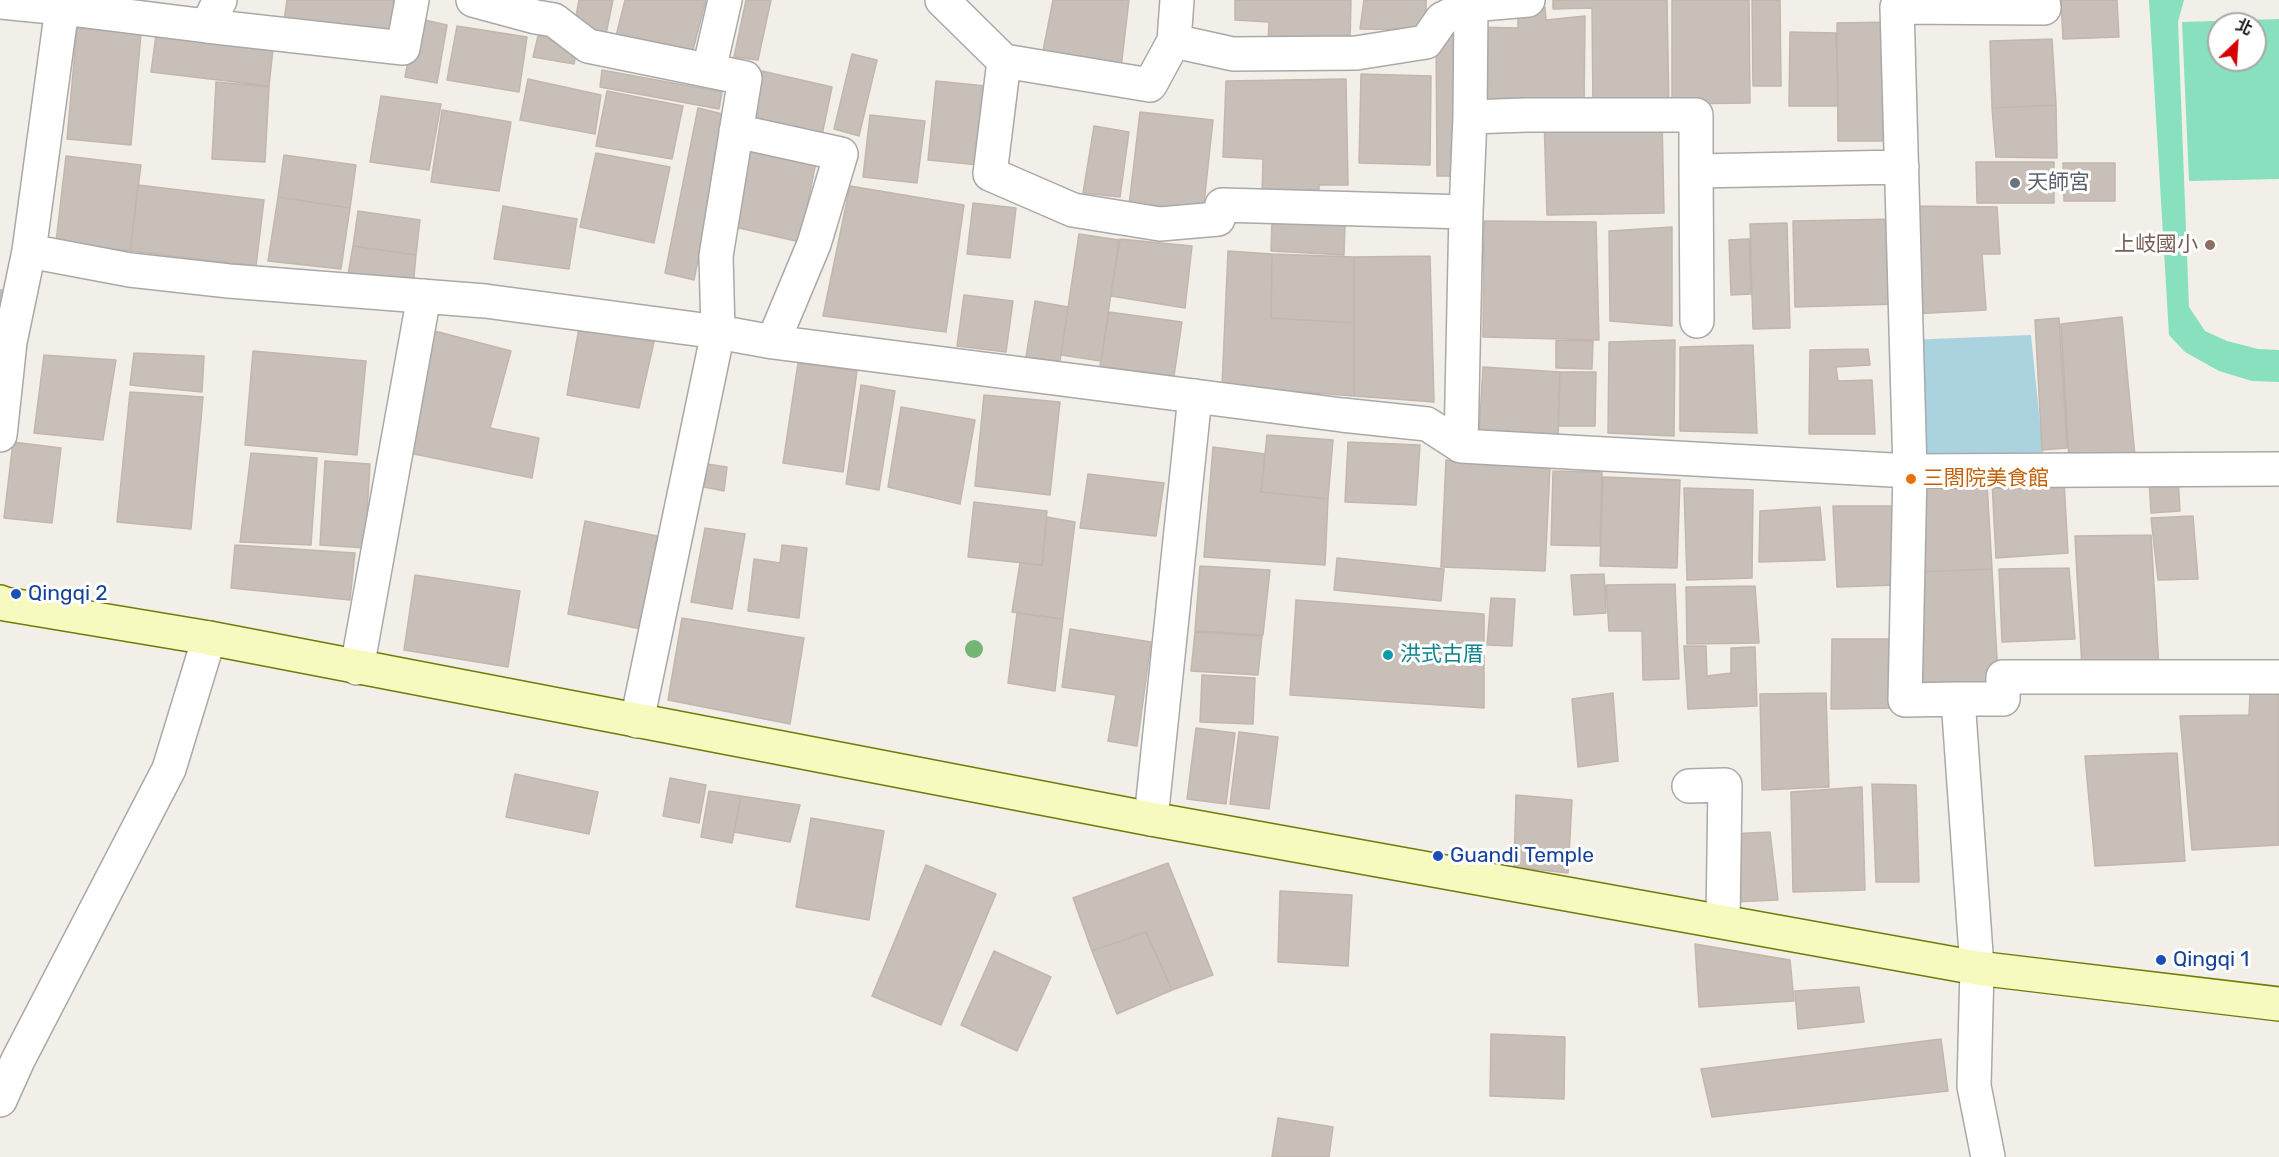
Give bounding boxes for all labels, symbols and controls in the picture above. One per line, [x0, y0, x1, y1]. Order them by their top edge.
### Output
north arrow [2207, 12, 2267, 72]
text: 北 [2233, 15, 2255, 39]
place label: 天師宮 [2027, 170, 2090, 196]
marker: 天師宮 [2008, 176, 2022, 190]
place label: 上岐國小 [2114, 232, 2198, 258]
marker: 上岐國小 [2203, 238, 2217, 252]
place label: 三閤院美食館 [1923, 466, 2049, 492]
marker: 三閤院美食館 [1904, 472, 1918, 486]
place label: Qingqi 2 [28, 581, 108, 607]
marker: Qingqi 2 [9, 587, 23, 601]
place label: 洪式古厝 [1400, 642, 1484, 668]
marker: 洪式古厝 [1381, 648, 1395, 662]
place label: Guandi Temple [1450, 843, 1594, 869]
marker: Guandi Temple [1431, 849, 1445, 863]
place label: Qingqi 1 [2173, 947, 2249, 973]
marker: Qingqi 1 [2154, 953, 2168, 967]

